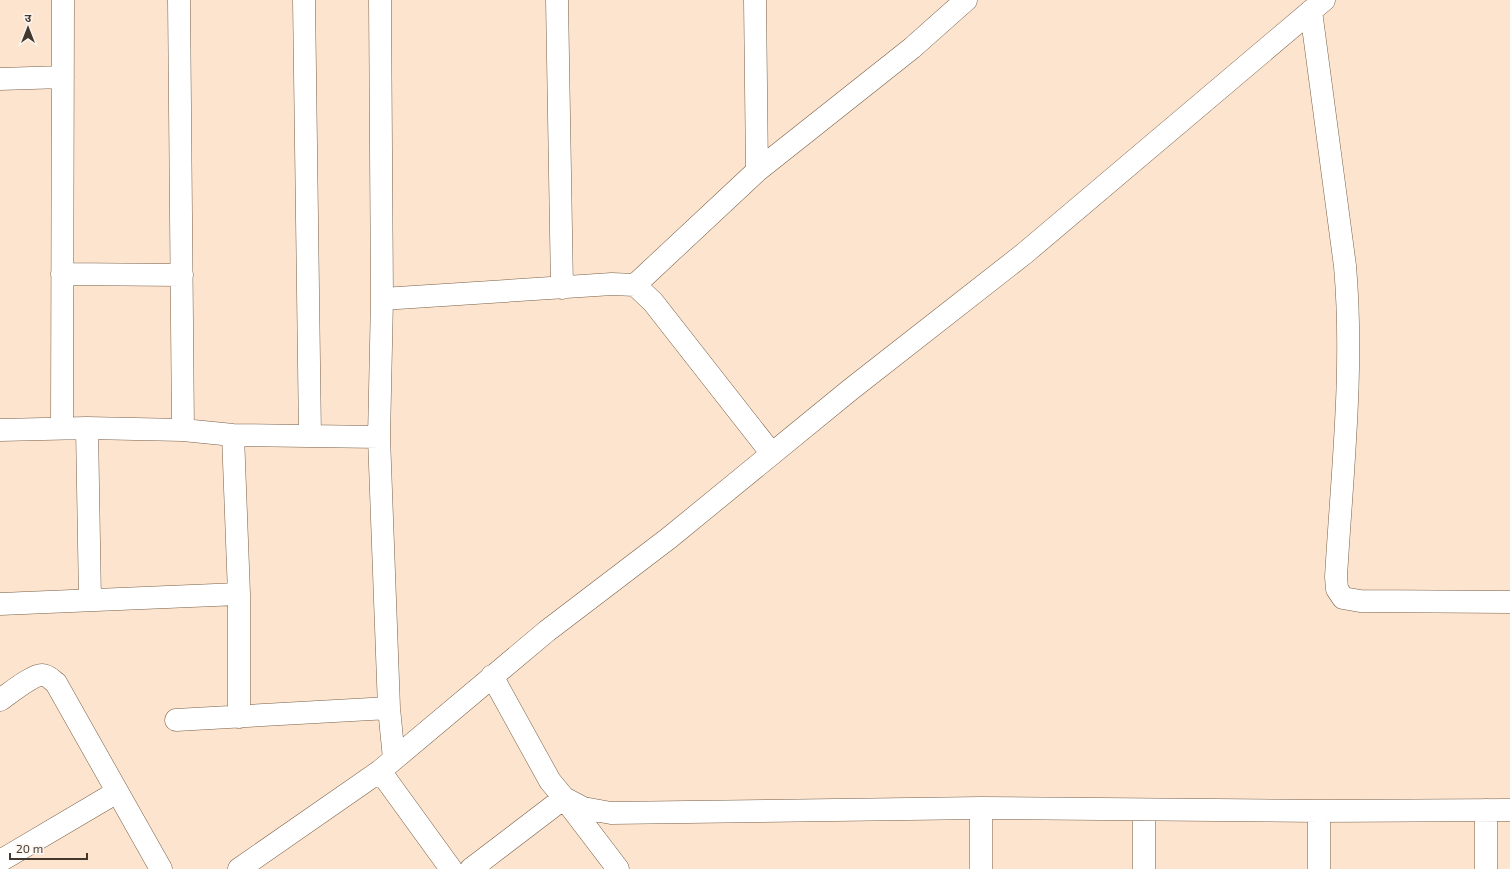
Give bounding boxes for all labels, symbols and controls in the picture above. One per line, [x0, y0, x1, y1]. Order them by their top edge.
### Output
north arrow [8, 8, 48, 48]
text: उ [25, 11, 32, 24]
scale bar [10, 835, 87, 861]
text: 20 m [16, 841, 43, 855]

